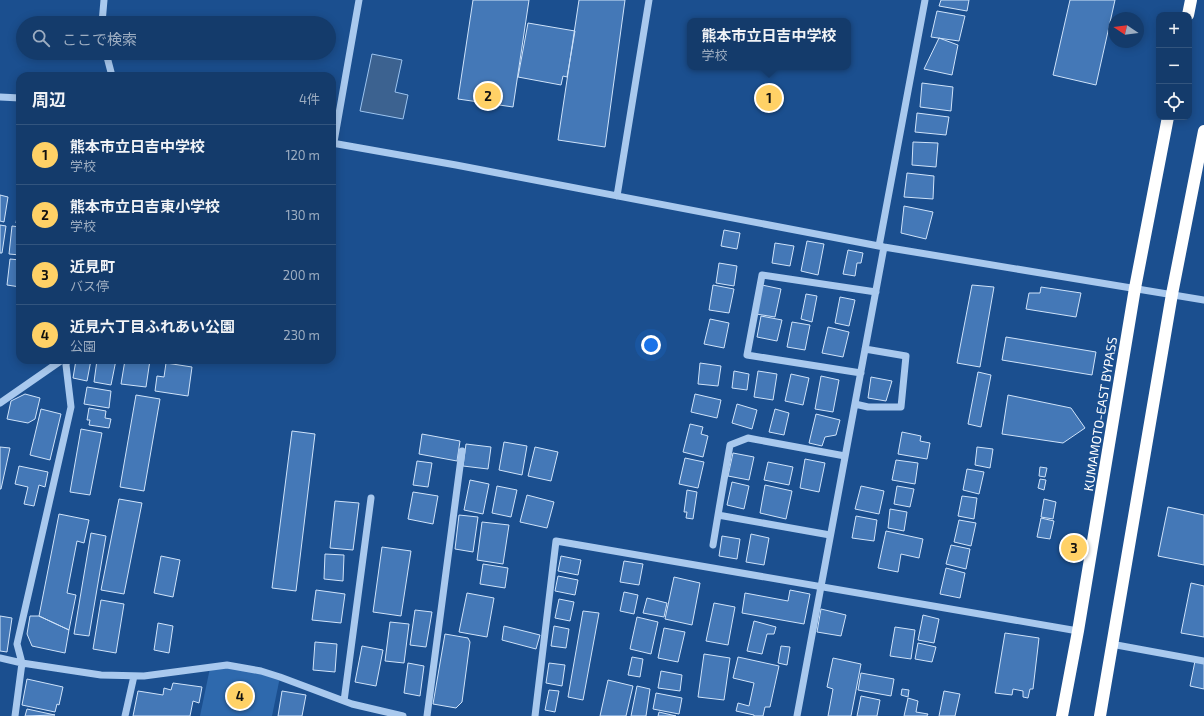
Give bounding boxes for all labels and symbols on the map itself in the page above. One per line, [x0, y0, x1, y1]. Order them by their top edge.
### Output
north arrow [1108, 12, 1144, 48]
pin: 2 [475, 81, 501, 111]
pin: 1 [756, 83, 782, 113]
your location [641, 335, 661, 355]
street label: KUMAMOTO-EAST BYPASS [1080, 336, 1120, 492]
pin: 3 [1061, 533, 1087, 563]
pin: 4 [227, 681, 253, 711]

